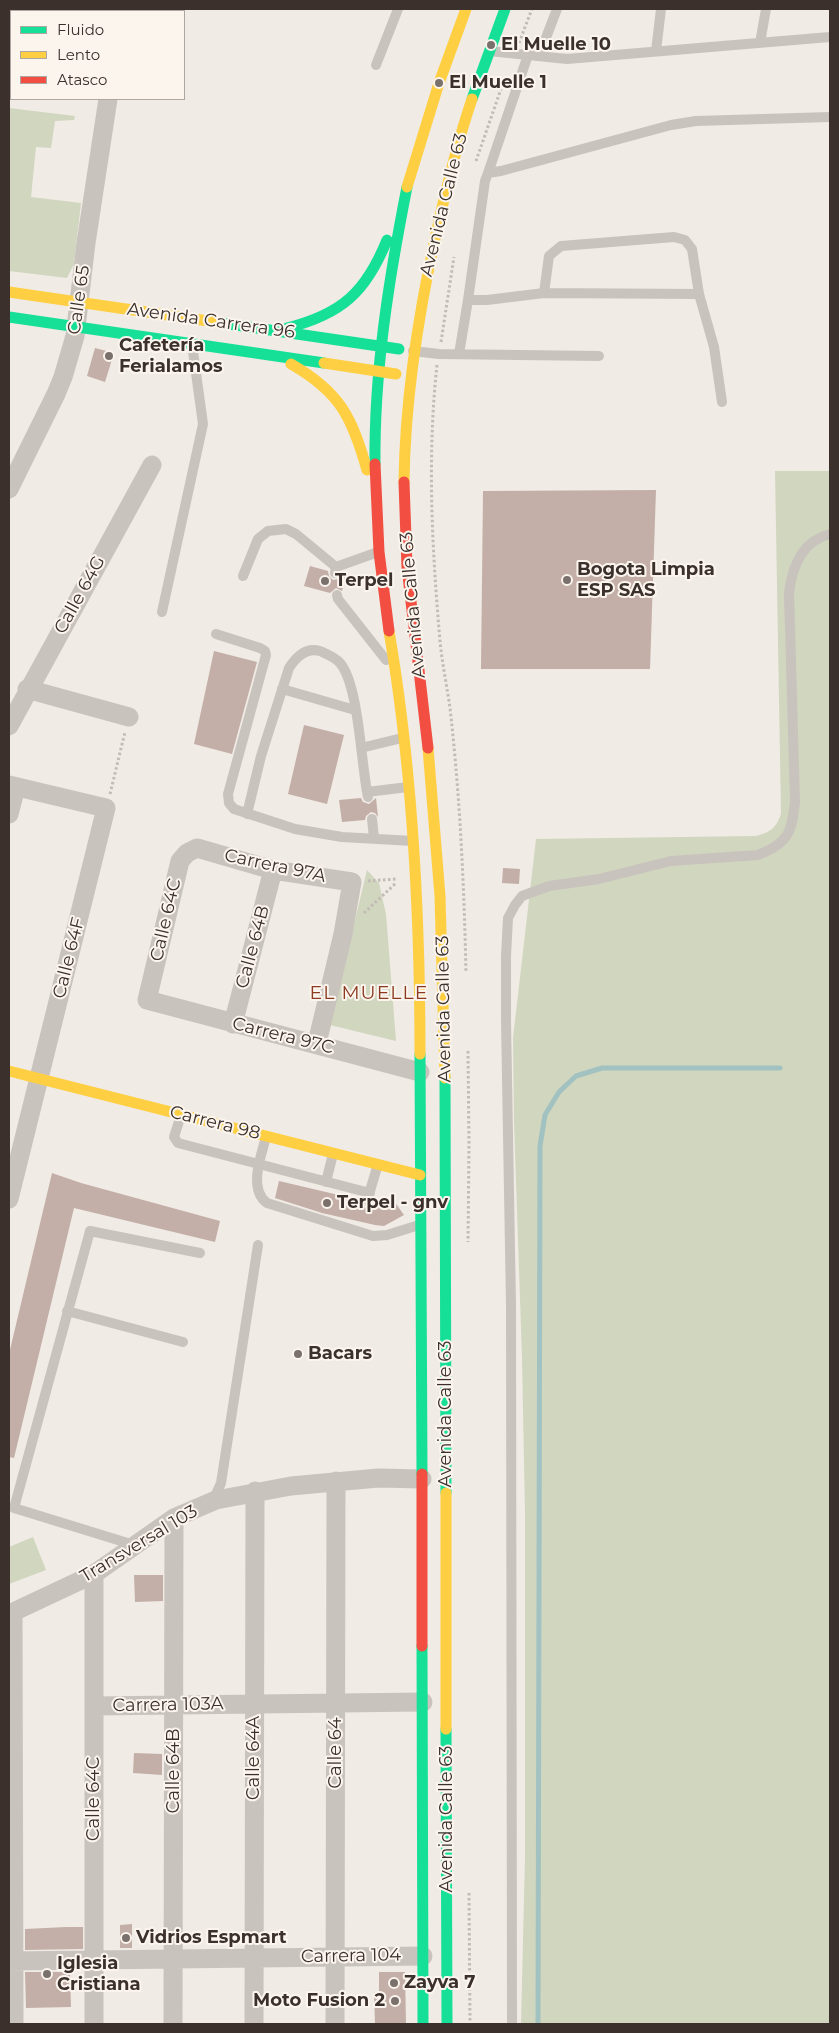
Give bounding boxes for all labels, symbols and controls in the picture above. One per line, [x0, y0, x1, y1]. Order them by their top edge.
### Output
legend [10, 10, 185, 100]
text: Fluido [57, 20, 104, 39]
place label: El Muelle 10 [501, 34, 611, 56]
marker: El Muelle 10 [485, 39, 497, 51]
text: Lento [57, 45, 100, 64]
text: Atasco [57, 70, 107, 89]
place label: El Muelle 1 [449, 72, 547, 94]
marker: El Muelle 1 [433, 77, 445, 89]
street label: Avenida Calle 63 [416, 131, 472, 279]
street label: Calle 65 [63, 264, 95, 336]
street label: Avenida Carrera 96 [126, 299, 296, 343]
place label: Cafetería Ferialamos [119, 335, 223, 378]
marker: Cafetería Ferialamos [103, 350, 115, 362]
street label: Avenida Calle 63 [396, 531, 430, 679]
street label: Calle 64G [50, 552, 110, 638]
place label: Bogota Limpia ESP SAS [577, 559, 715, 602]
place label: Terpel [335, 570, 393, 592]
marker: Bogota Limpia ESP SAS [561, 574, 573, 586]
marker: Terpel [319, 575, 331, 587]
street label: Carrera 97A [222, 845, 328, 887]
street label: Calle 64C [146, 876, 186, 964]
street label: Calle 64B [232, 903, 274, 991]
street label: Calle 64F [49, 915, 89, 1001]
street label: Avenida Calle 63 [432, 935, 456, 1083]
district label: EL MUELLE [308, 982, 430, 1004]
street label: Carrera 97C [230, 1013, 336, 1059]
street label: Carrera 98 [168, 1101, 262, 1145]
place label: Terpel - gnv [337, 1192, 448, 1214]
marker: Terpel - gnv [321, 1197, 333, 1209]
street label: Avenida Calle 63 [435, 1341, 457, 1487]
place label: Bacars [308, 1343, 372, 1365]
marker: Bacars [292, 1348, 304, 1360]
street label: Transversal 103 [77, 1501, 201, 1587]
street label: Carrera 103A [112, 1693, 224, 1717]
street label: Calle 64A [243, 1716, 265, 1800]
street label: Calle 64 [325, 1717, 347, 1789]
street label: Calle 64B [163, 1729, 185, 1813]
street label: Avenida Calle 63 [436, 1746, 458, 1892]
street label: Calle 64C [83, 1757, 105, 1841]
place label: Vidrios Espmart [136, 1927, 287, 1949]
marker: Vidrios Espmart [120, 1932, 132, 1944]
street label: Carrera 104 [301, 1944, 401, 1968]
place label: Iglesia Cristiana [57, 1953, 141, 1996]
marker: Iglesia Cristiana [41, 1968, 53, 1980]
place label: Zayva 7 [404, 1972, 475, 1994]
marker: Zayva 7 [388, 1977, 400, 1989]
place label: Moto Fusion 2 [253, 1990, 385, 2012]
marker: Moto Fusion 2 [389, 1995, 401, 2007]

